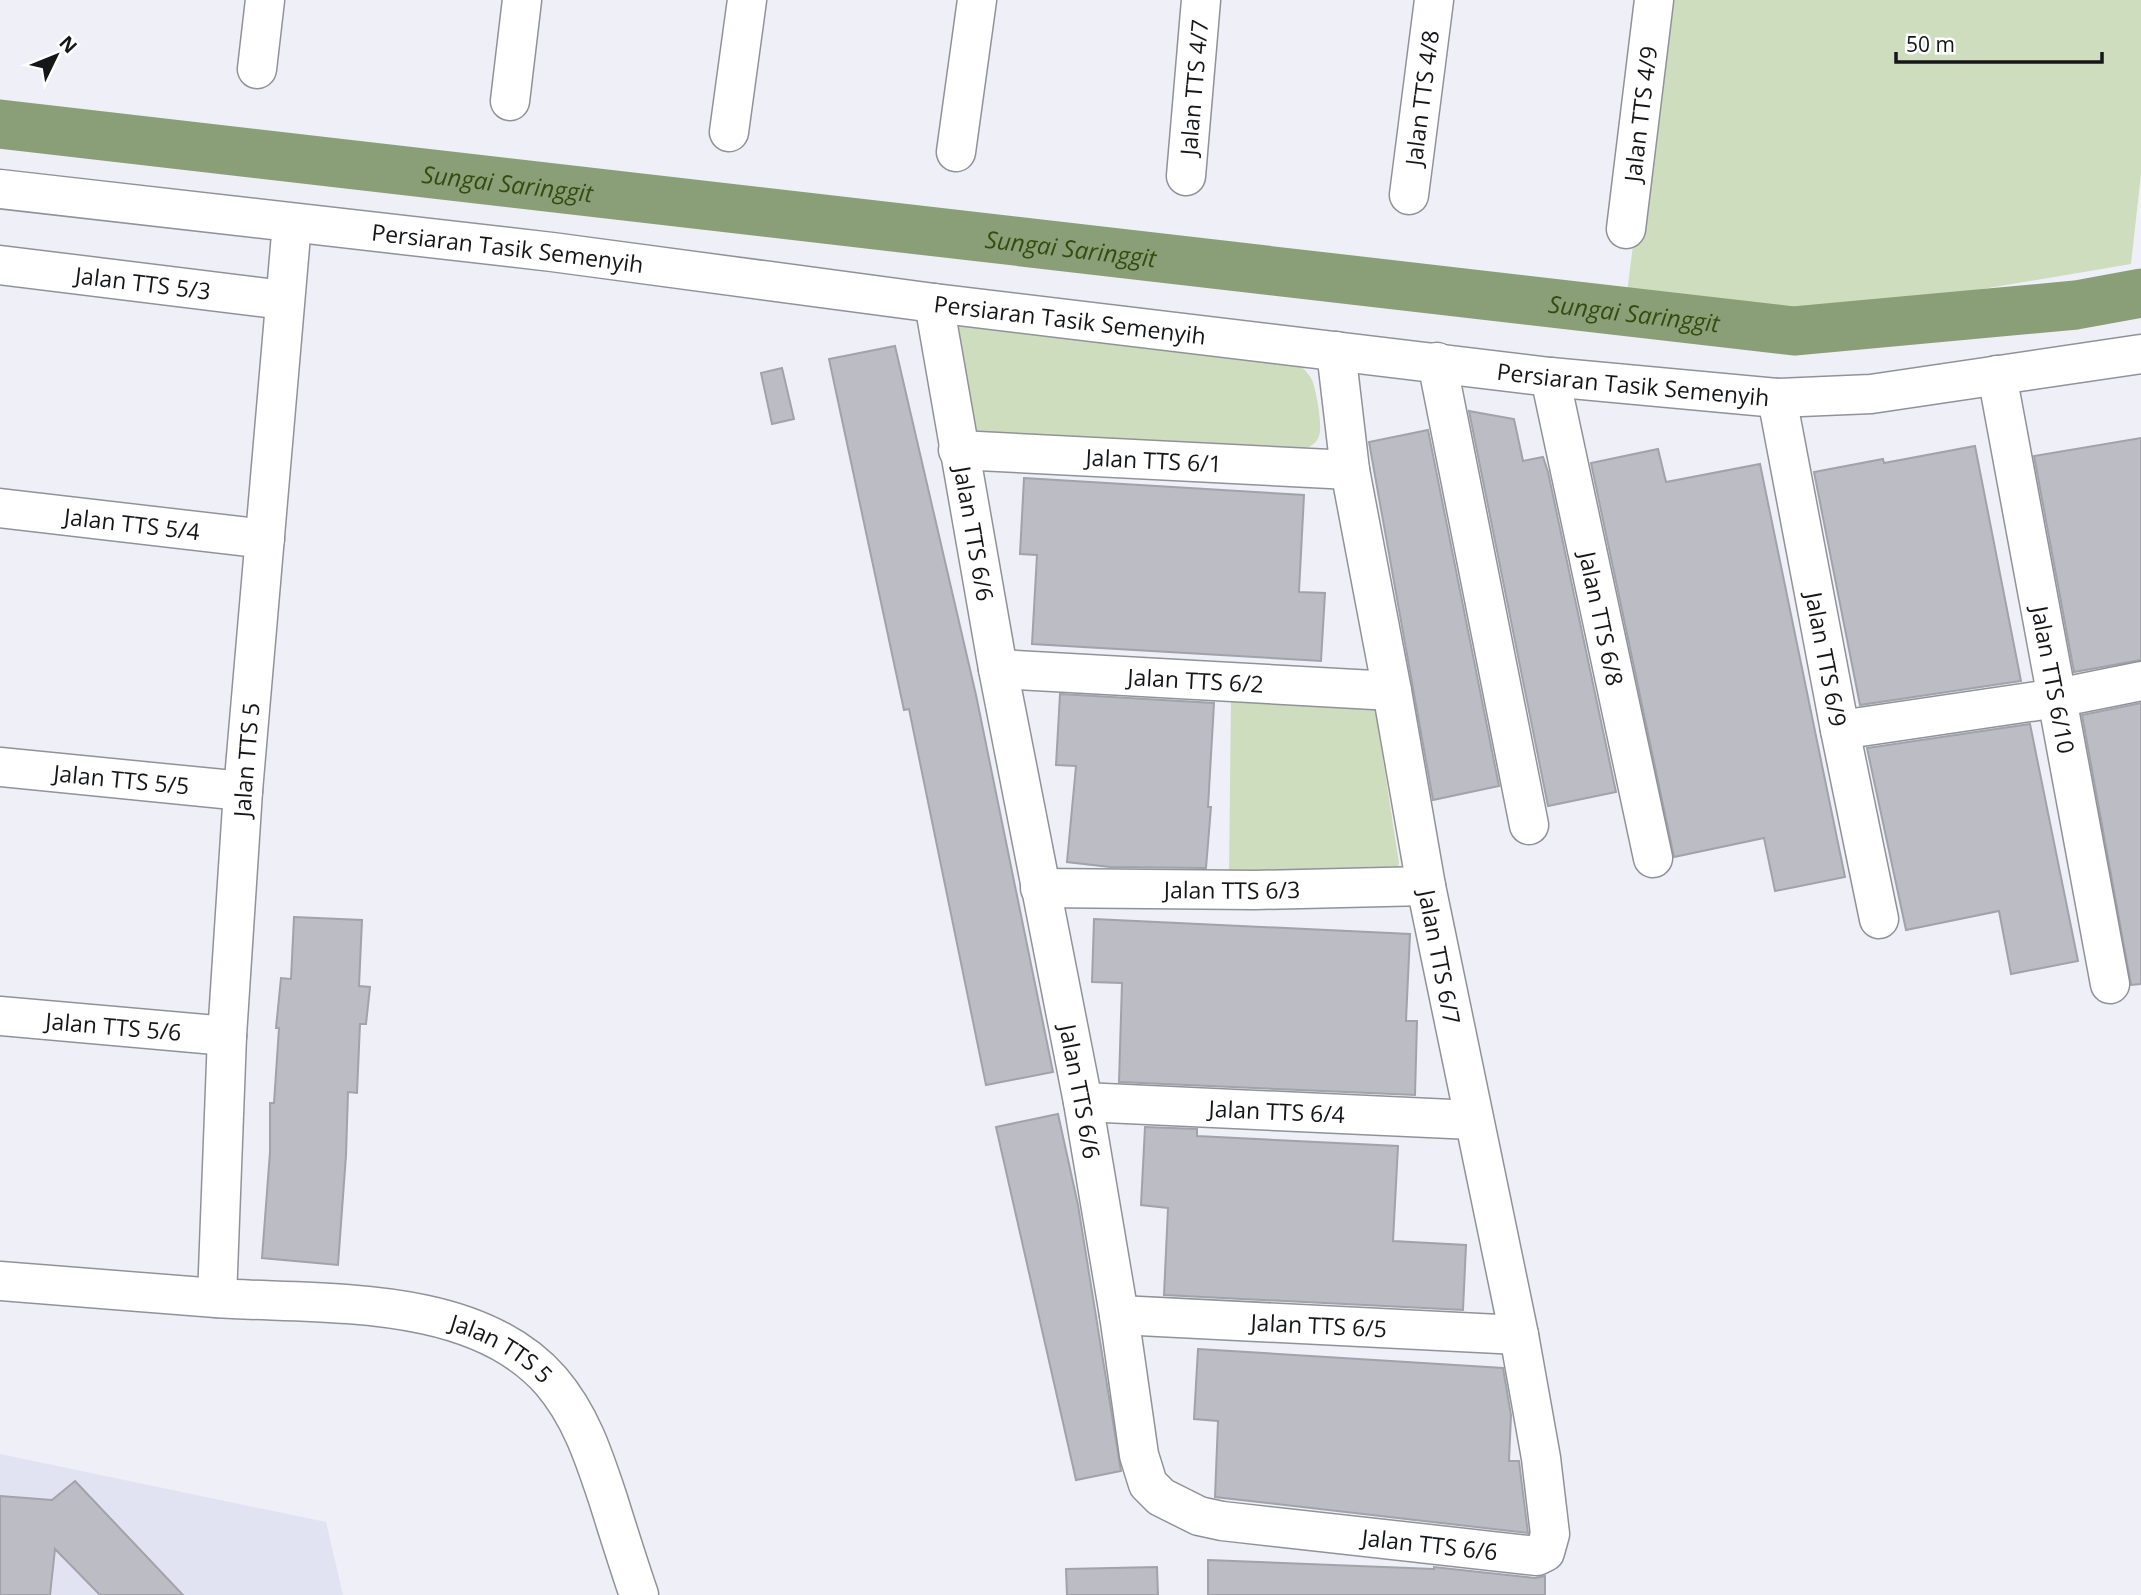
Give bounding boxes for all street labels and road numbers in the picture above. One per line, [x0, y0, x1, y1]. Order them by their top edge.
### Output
street label: Jalan TTS 4/7 [1172, 18, 1215, 159]
street label: Jalan TTS 4/8 [1397, 28, 1446, 169]
street label: Jalan TTS 4/9 [1616, 44, 1664, 185]
street label: Persiaran Tasik Semenyih [370, 216, 646, 280]
street label: Jalan TTS 5/3 [71, 258, 213, 307]
street label: Persiaran Tasik Semenyih [932, 287, 1208, 352]
street label: Persiaran Tasik Semenyih [1495, 355, 1771, 413]
street label: Jalan TTS 6/1 [1083, 440, 1223, 479]
street label: Jalan TTS 6/6 [946, 462, 1002, 603]
street label: Jalan TTS 5/4 [61, 499, 202, 547]
street label: Jalan TTS 6/8 [1571, 547, 1632, 689]
street label: Jalan TTS 6/9 [1798, 587, 1855, 729]
street label: Jalan TTS 6/10 [2024, 601, 2083, 756]
street label: Jalan TTS 6/2 [1125, 660, 1265, 700]
street label: Jalan TTS 5 [225, 701, 267, 820]
street label: Jalan TTS 5/5 [50, 756, 191, 802]
street label: Jalan TTS 6/3 [1162, 873, 1301, 906]
street label: Jalan TTS 6/7 [1411, 885, 1469, 1027]
street label: Jalan TTS 5/6 [42, 1004, 183, 1048]
street label: Jalan TTS 6/6 [1052, 1019, 1108, 1161]
street label: Jalan TTS 6/4 [1206, 1092, 1346, 1130]
street label: Jalan TTS 5 [445, 1305, 560, 1390]
street label: Jalan TTS 6/5 [1248, 1306, 1388, 1344]
street label: Jalan TTS 6/6 [1358, 1520, 1499, 1568]

